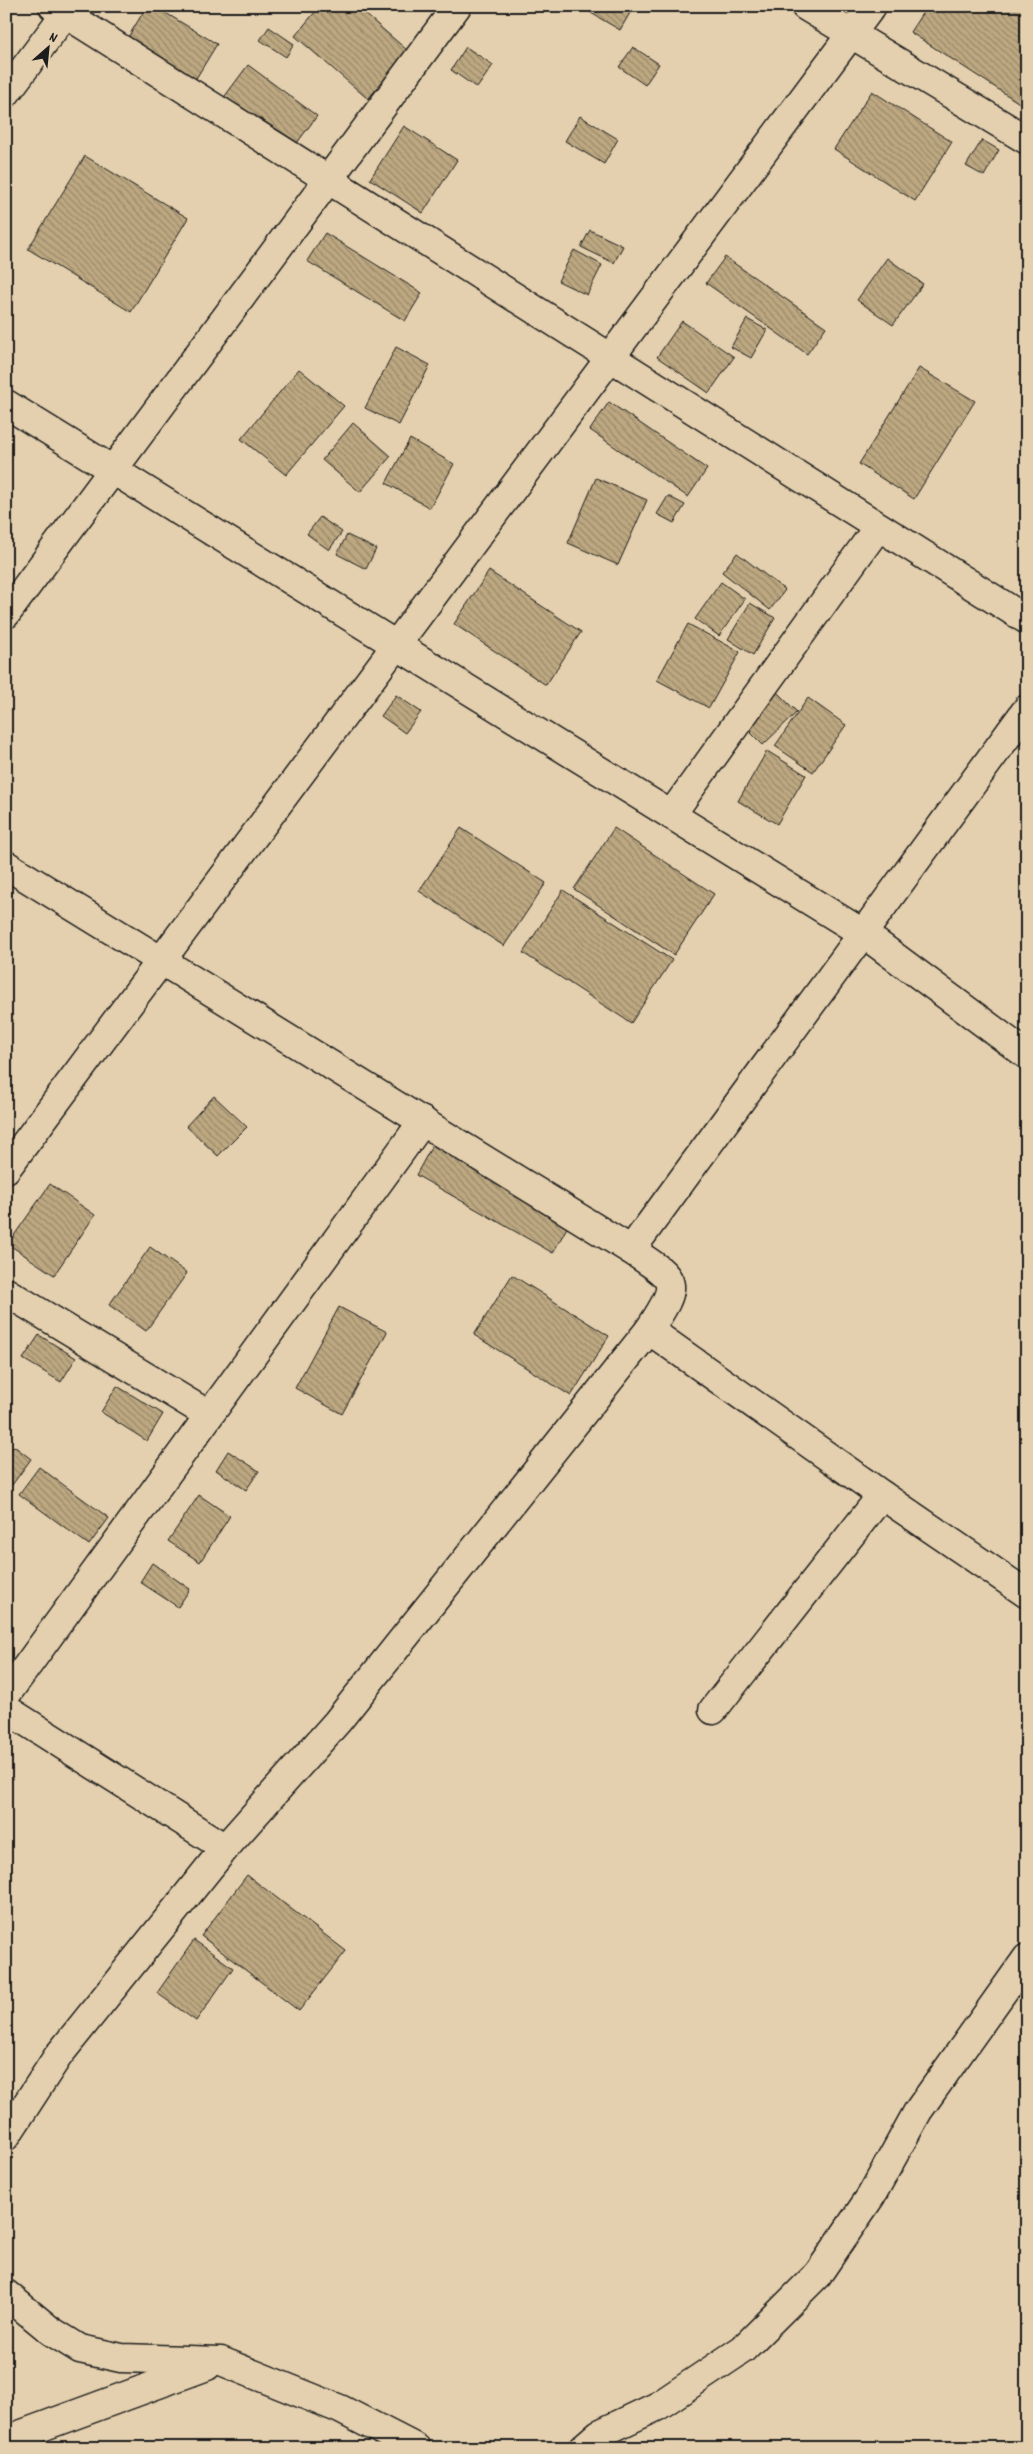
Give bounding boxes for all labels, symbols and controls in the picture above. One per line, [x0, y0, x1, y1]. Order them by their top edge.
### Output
north arrow [22, 22, 72, 72]
text: N [45, 28, 61, 49]

